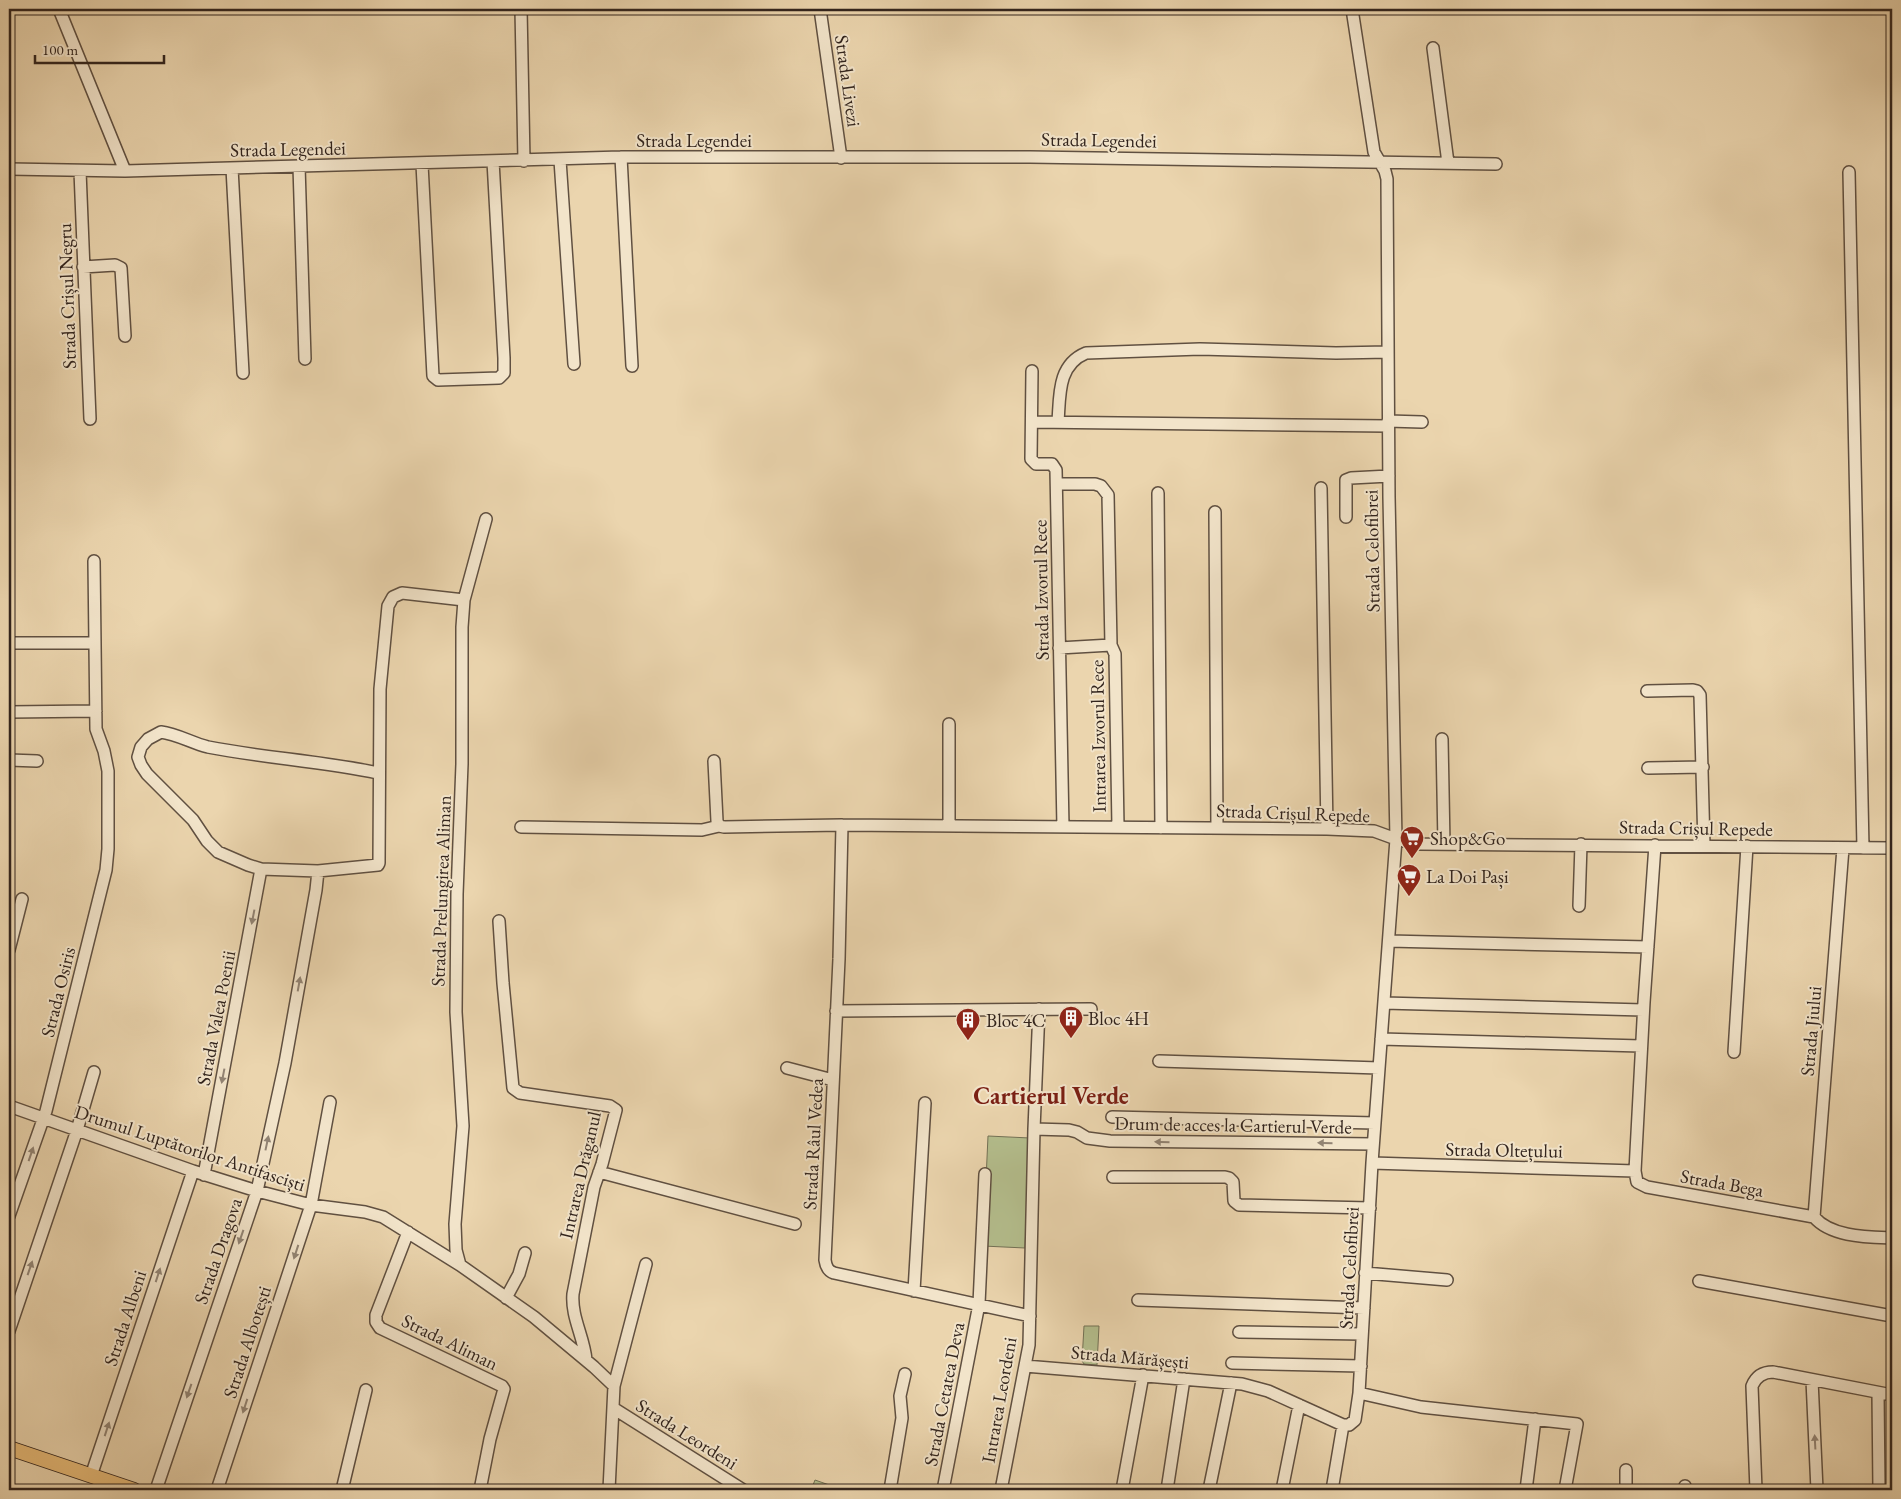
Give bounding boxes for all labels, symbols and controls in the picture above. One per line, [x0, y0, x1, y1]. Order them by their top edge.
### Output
scale bar [35, 32, 164, 64]
street label: Strada Livezi [829, 33, 867, 129]
text: 100 m [42, 40, 79, 59]
street label: Strada Legendei [1041, 126, 1157, 154]
street label: Strada Legendei [636, 128, 752, 153]
street label: Strada Legendei [230, 135, 346, 163]
street label: Strada Crișul Negru [52, 223, 82, 369]
street label: Strada Celofibrei [1358, 489, 1386, 613]
street label: Strada Izvorul Rece [1027, 519, 1055, 661]
street label: Intrarea Izvorul Rece [1084, 659, 1112, 813]
street label: Strada Prelungirea Aliman [425, 795, 457, 987]
street label: Strada Crișul Repede [1216, 798, 1370, 828]
street label: Strada Crișul Repede [1619, 814, 1773, 842]
supermarket icon: Shop&Go [1399, 825, 1425, 859]
place label: Shop&Go [1430, 826, 1506, 851]
supermarket icon: La Doi Pași [1396, 863, 1422, 897]
place label: La Doi Pași [1426, 864, 1509, 889]
one-way arrow [248, 909, 256, 925]
street label: Strada Osiris [35, 944, 81, 1040]
street label: Strada Valea Poenii [191, 948, 241, 1088]
one-way arrow [296, 975, 304, 991]
street label: Strada Jiului [1795, 985, 1827, 1077]
building icon: Bloc 4H [1058, 1005, 1084, 1039]
place label: Bloc 4H [1088, 1006, 1149, 1031]
building icon: Bloc 4C [955, 1007, 981, 1041]
place label: Bloc 4C [986, 1008, 1045, 1033]
one-way arrow [218, 1069, 226, 1085]
street label: Strada Râul Vedea [797, 1077, 829, 1211]
district label: Cartierul Verde [973, 1080, 1129, 1111]
street label: Drumul Luptătorilor Antifasciști [71, 1099, 309, 1197]
street label: Intrarea Drăganul [553, 1108, 607, 1241]
street label: Drum de acces la Cartierul Verde [1114, 1110, 1352, 1140]
one-way arrow [264, 1135, 272, 1151]
street label: Strada Oltețului [1445, 1136, 1563, 1164]
one-way arrow [1154, 1138, 1170, 1146]
one-way arrow [1316, 1139, 1332, 1147]
one-way arrow [28, 1146, 35, 1161]
street label: Strada Bega [1678, 1163, 1766, 1203]
street label: Strada Dragova [188, 1194, 248, 1308]
street label: Strada Celofibrei [1333, 1206, 1365, 1330]
one-way arrow [237, 1230, 245, 1245]
one-way arrow [292, 1244, 299, 1259]
one-way arrow [27, 1261, 34, 1276]
street label: Strada Albeni [98, 1267, 152, 1369]
one-way arrow [155, 1268, 162, 1283]
street label: Strada Albotești [217, 1282, 277, 1401]
street label: Strada Aliman [398, 1308, 502, 1376]
street label: Strada Cetatea Deva [918, 1319, 970, 1468]
street label: Intrarea Leordeni [976, 1335, 1022, 1465]
street label: Strada Mărășești [1070, 1339, 1190, 1375]
one-way arrow [185, 1384, 193, 1399]
street label: Strada Leordeni [631, 1393, 743, 1475]
one-way arrow [241, 1398, 248, 1413]
one-way arrow [103, 1422, 111, 1437]
one-way arrow [1811, 1433, 1819, 1449]

